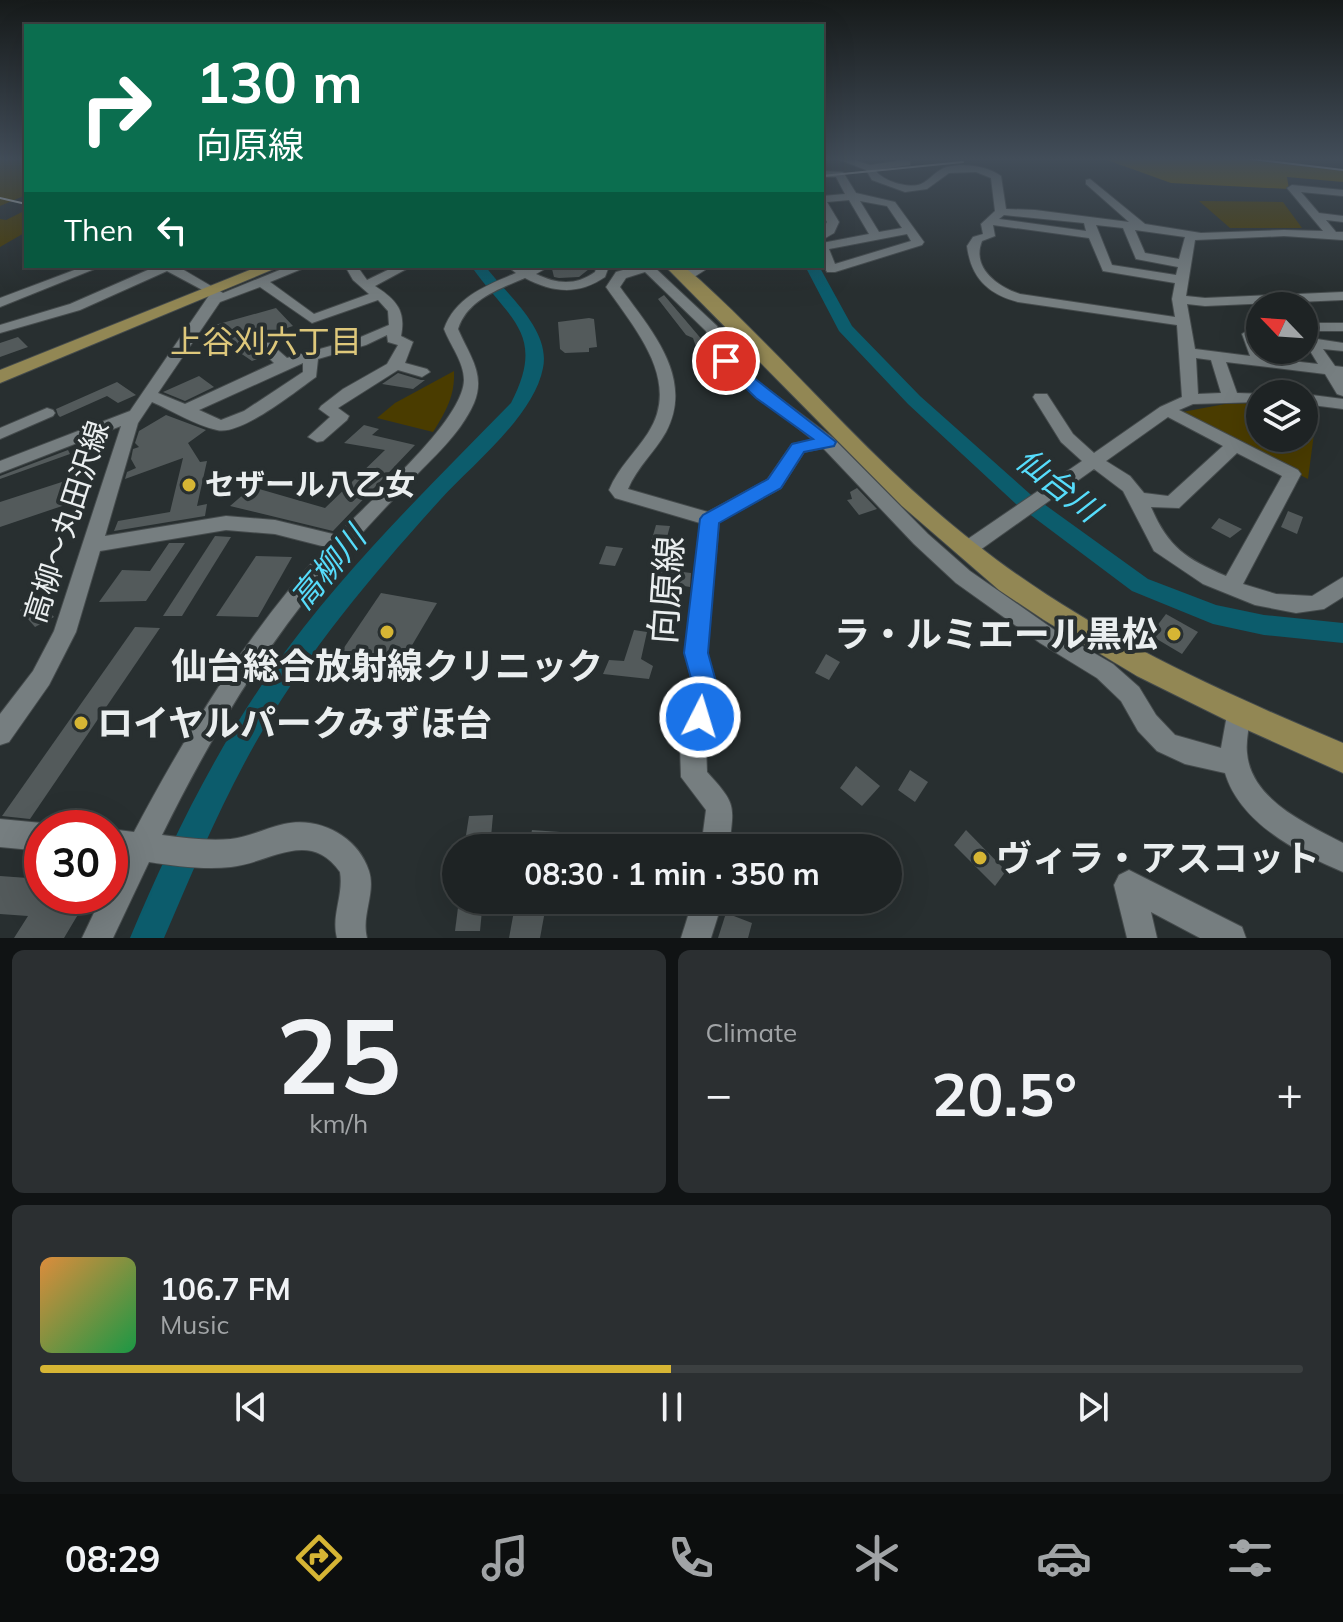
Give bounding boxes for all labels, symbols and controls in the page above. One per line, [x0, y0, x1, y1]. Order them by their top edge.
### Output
text: 130 m [196, 47, 363, 117]
icon: right [64, 56, 168, 160]
text: 向原線 [196, 122, 304, 167]
icon: left [150, 208, 194, 252]
text: Then [64, 211, 134, 249]
north arrow [1246, 292, 1318, 364]
map controls [1246, 292, 1318, 452]
district label: 上谷刈六丁目 [170, 321, 362, 361]
pin [692, 327, 760, 395]
icon: arrive [704, 339, 748, 383]
button: layers [1246, 380, 1318, 452]
street label: 高柳～丸田沢線 [16, 416, 117, 627]
water label: 仙台川 [1008, 439, 1111, 531]
place label: セザール八乙女 [205, 465, 415, 503]
marker: セザール八乙女 [180, 476, 198, 494]
water label: 高柳川 [281, 515, 375, 617]
street label: 向原線 [639, 535, 692, 645]
place label: ラ・ルミエール黒松 [834, 611, 1158, 656]
marker: 仙台総合放射線クリニック [378, 623, 396, 641]
marker: ラ・ルミエール黒松 [1165, 625, 1183, 643]
place label: 仙台総合放射線クリニック [171, 643, 603, 688]
position arrow [658, 675, 742, 759]
place label: ロイヤルパークみずほ台 [97, 700, 492, 745]
marker: ロイヤルパークみずほ台 [72, 714, 90, 732]
speed limit sign: 30 [24, 810, 128, 914]
place label: ヴィラ・アスコット [996, 835, 1320, 880]
marker: ヴィラ・アスコット [971, 849, 989, 867]
text: 08:30 · 1 min · 350 m [524, 855, 820, 893]
text: 25 [276, 989, 401, 1120]
text: Climate [706, 1016, 797, 1049]
text: 20.5° [931, 1056, 1077, 1131]
text: − [706, 1066, 732, 1121]
text: + [1277, 1066, 1303, 1121]
text: km/h [309, 1107, 368, 1140]
text: 106.7 FM [160, 1270, 291, 1308]
text: Music [160, 1308, 229, 1341]
icon: previous [229, 1385, 273, 1429]
icon: pause [650, 1385, 694, 1429]
icon: next [1071, 1385, 1115, 1429]
icon: directions [291, 1530, 347, 1586]
icon: music [477, 1530, 533, 1586]
icon: phone [663, 1530, 719, 1586]
icon: climate [849, 1530, 905, 1586]
icon: car [1036, 1530, 1092, 1586]
icon: filters [1222, 1530, 1278, 1586]
text: 08:29 [65, 1536, 160, 1581]

